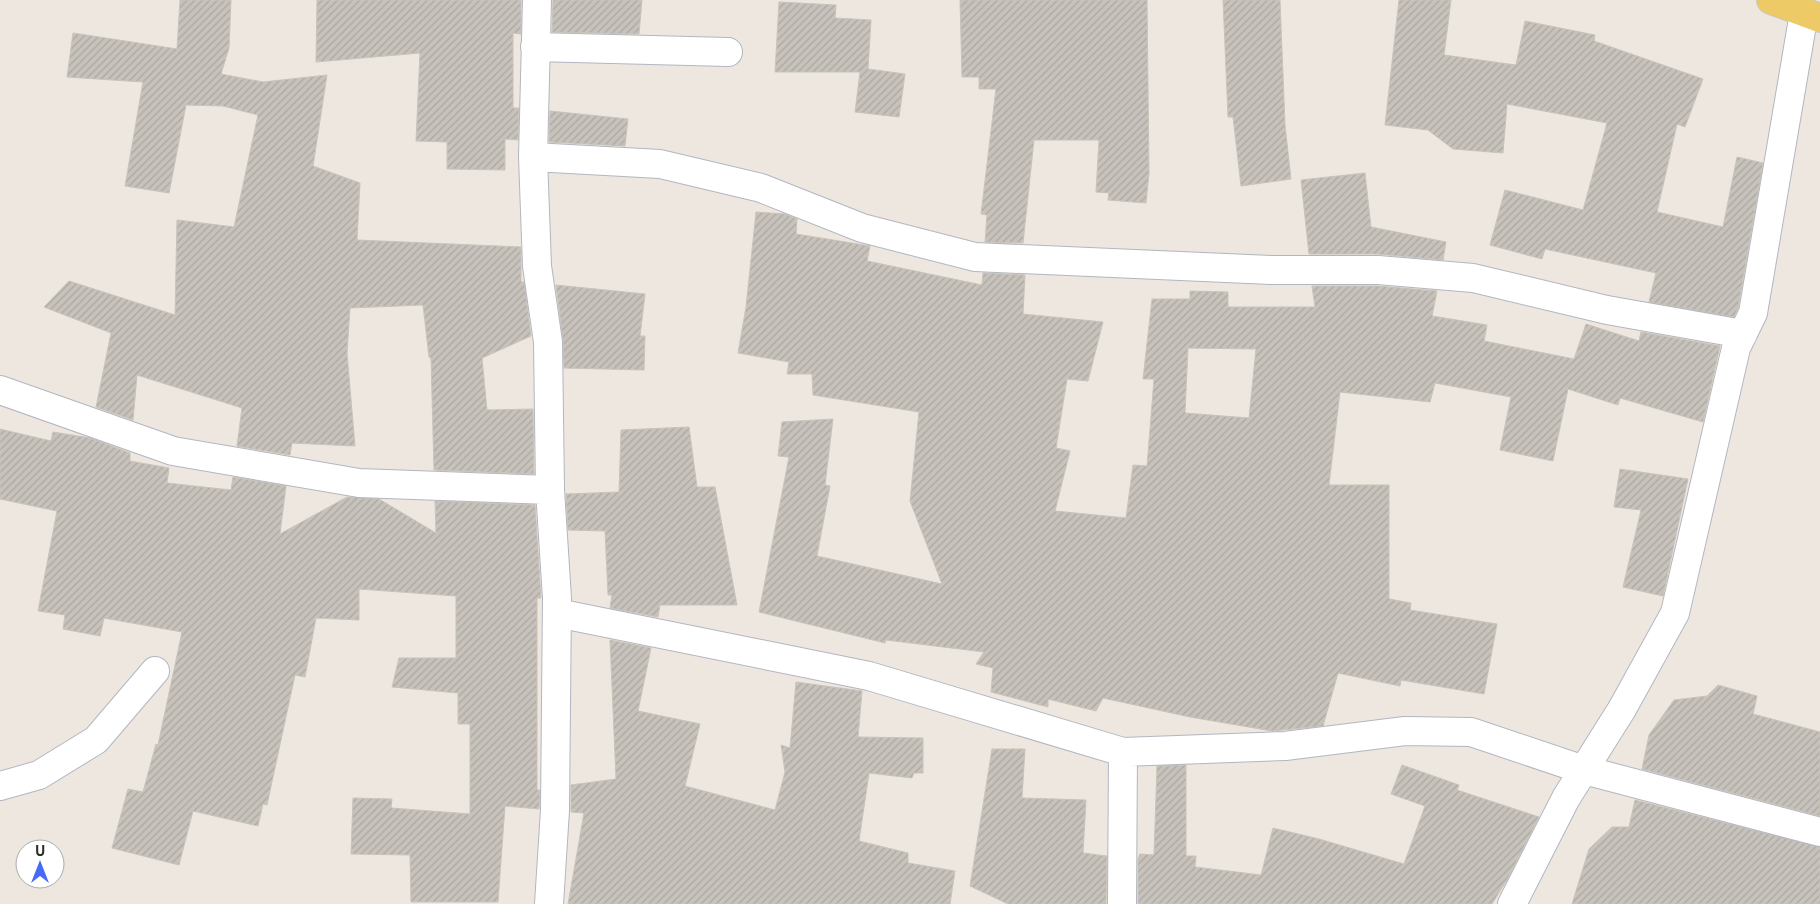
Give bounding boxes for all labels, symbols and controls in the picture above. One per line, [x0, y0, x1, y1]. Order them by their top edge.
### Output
north arrow [15, 839, 65, 889]
text: U [35, 843, 45, 859]

